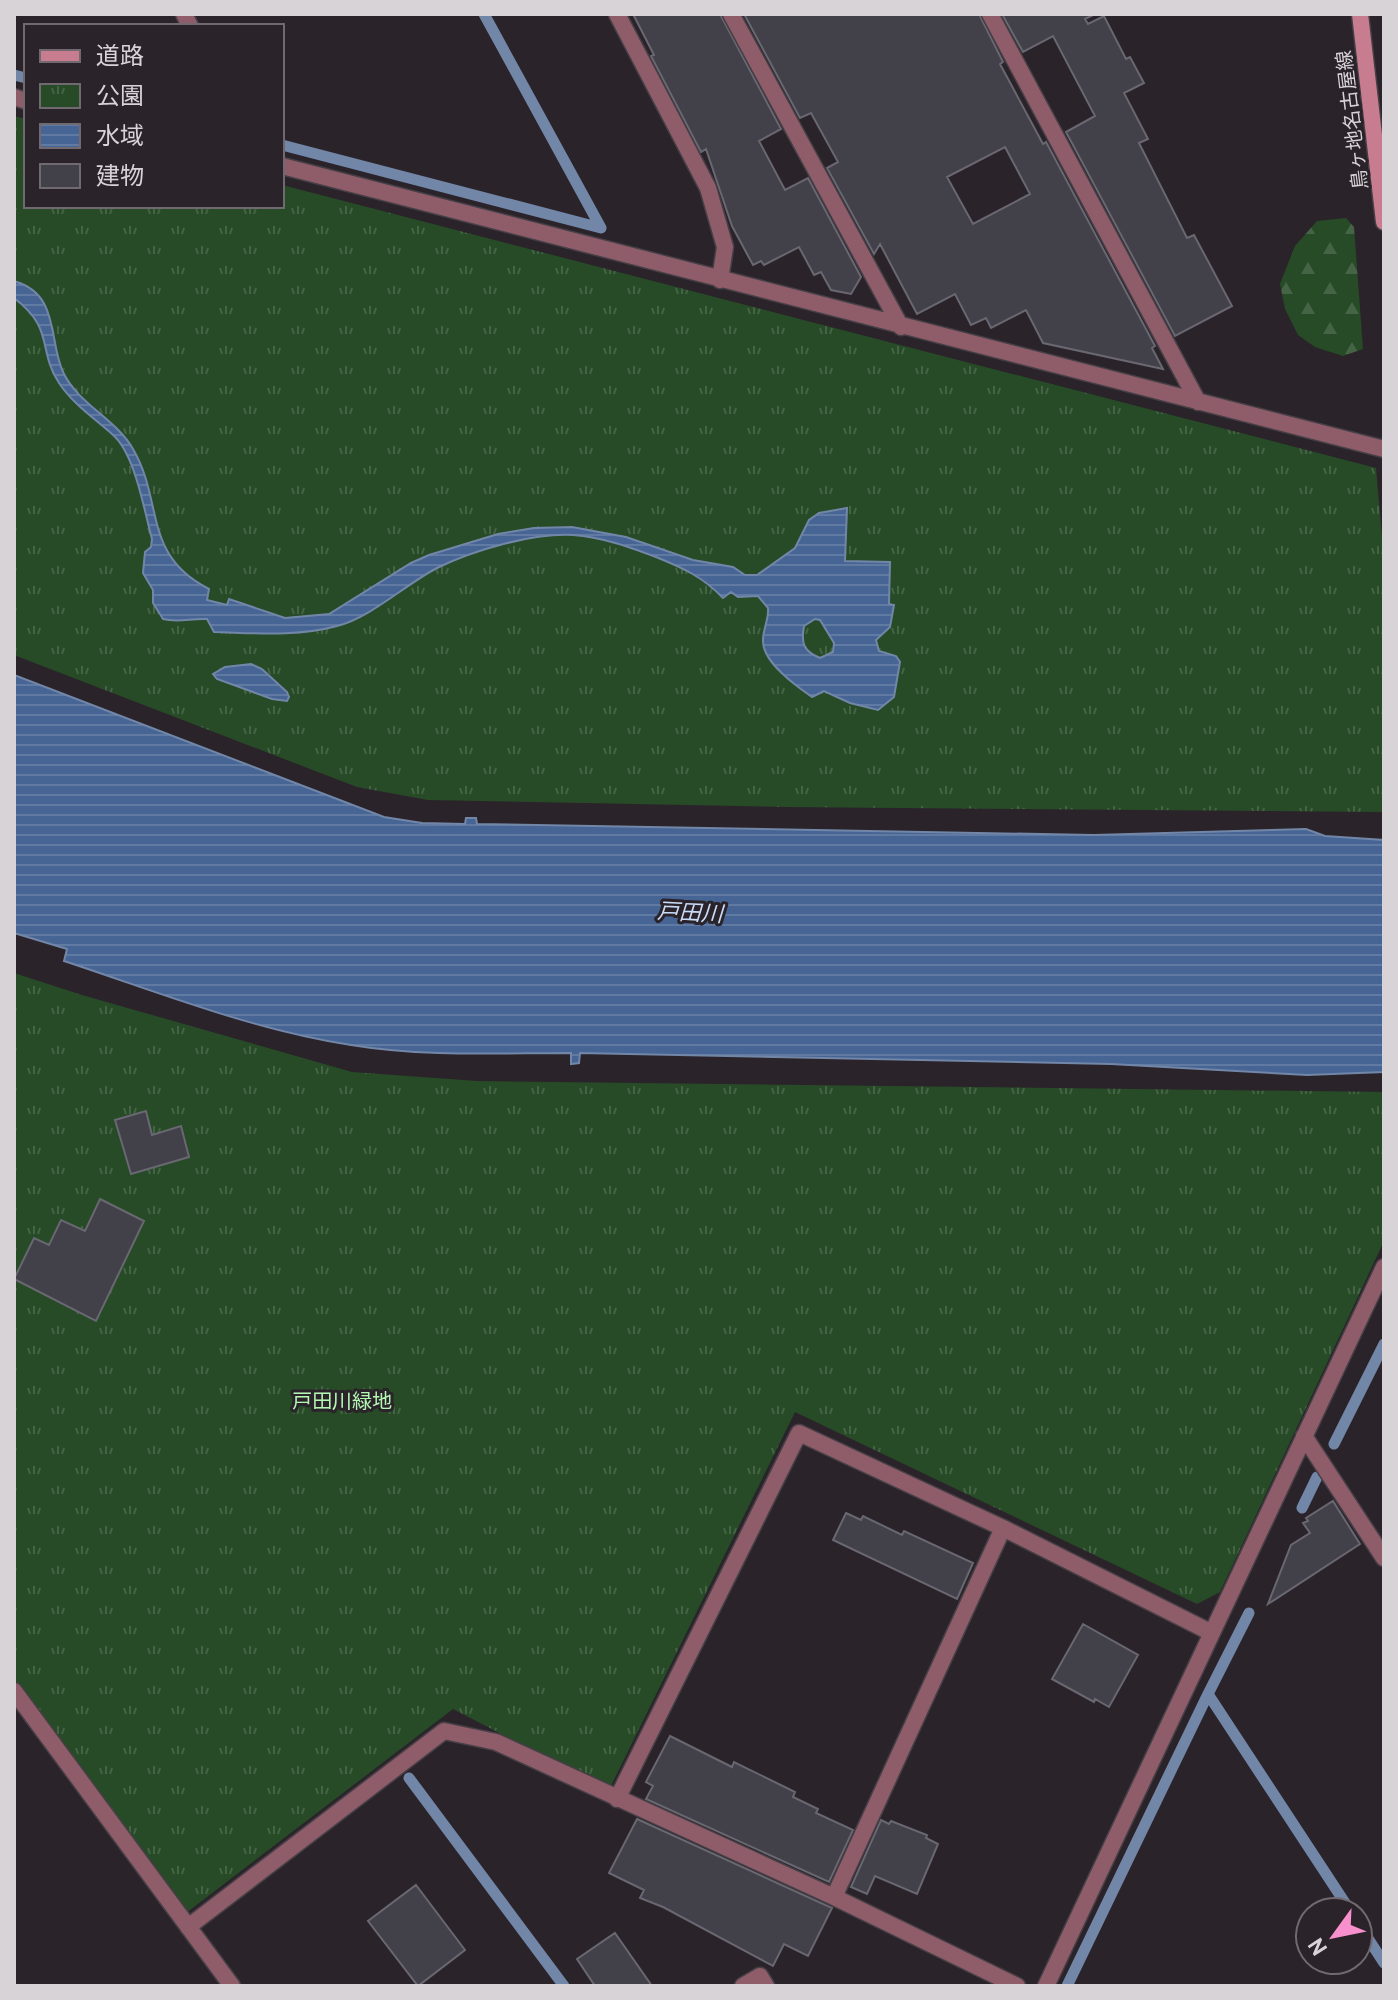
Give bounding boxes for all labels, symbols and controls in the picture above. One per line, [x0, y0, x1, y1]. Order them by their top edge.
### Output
legend [24, 24, 284, 208]
text: 道路 [96, 43, 144, 73]
street label: 鳥ヶ地名古屋線 [1333, 49, 1375, 191]
text: 公園 [96, 83, 144, 113]
text: 水域 [96, 123, 144, 153]
text: 建物 [96, 163, 144, 193]
water label: 戸田川 [656, 899, 726, 930]
park label: 戸田川緑地 [292, 1390, 392, 1416]
north arrow [1294, 1896, 1374, 1976]
text: N [1304, 1932, 1335, 1960]

